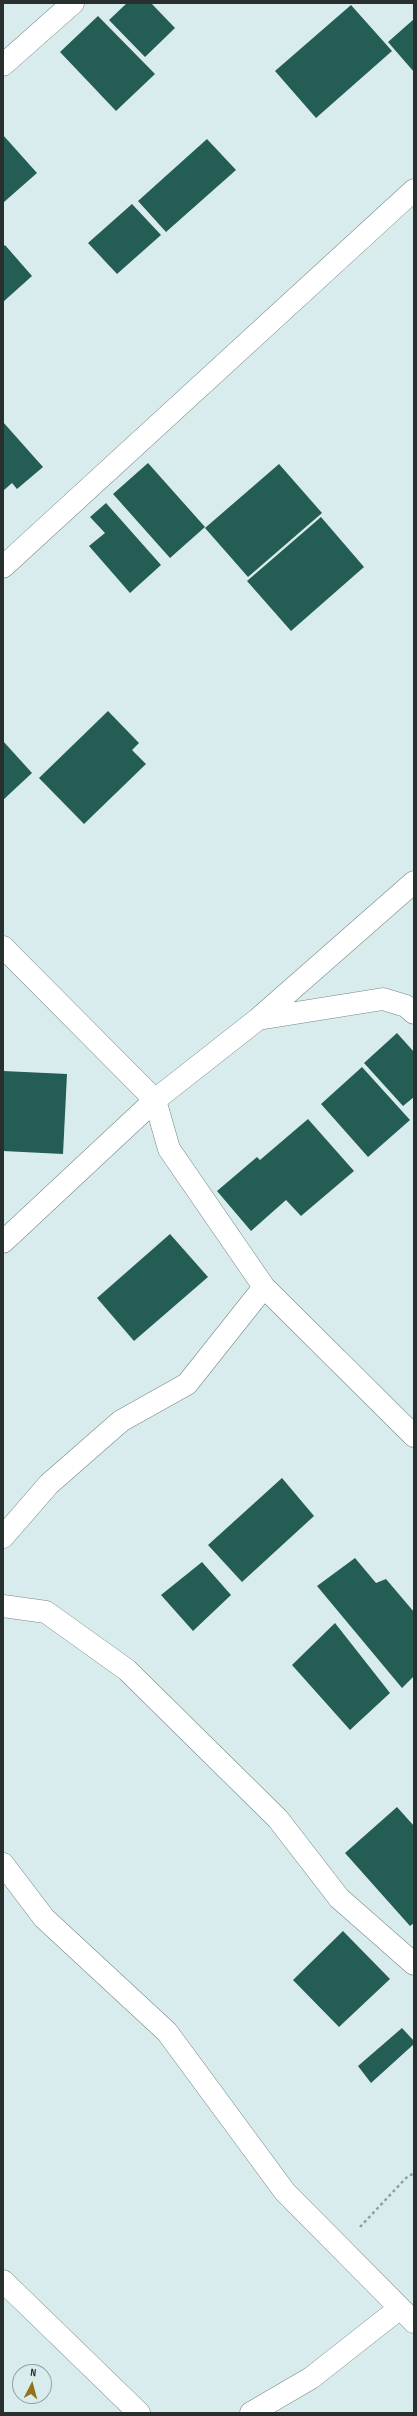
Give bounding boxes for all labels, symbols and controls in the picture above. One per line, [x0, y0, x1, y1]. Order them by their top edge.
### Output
north arrow [12, 2364, 52, 2404]
text: N [30, 2366, 37, 2379]

